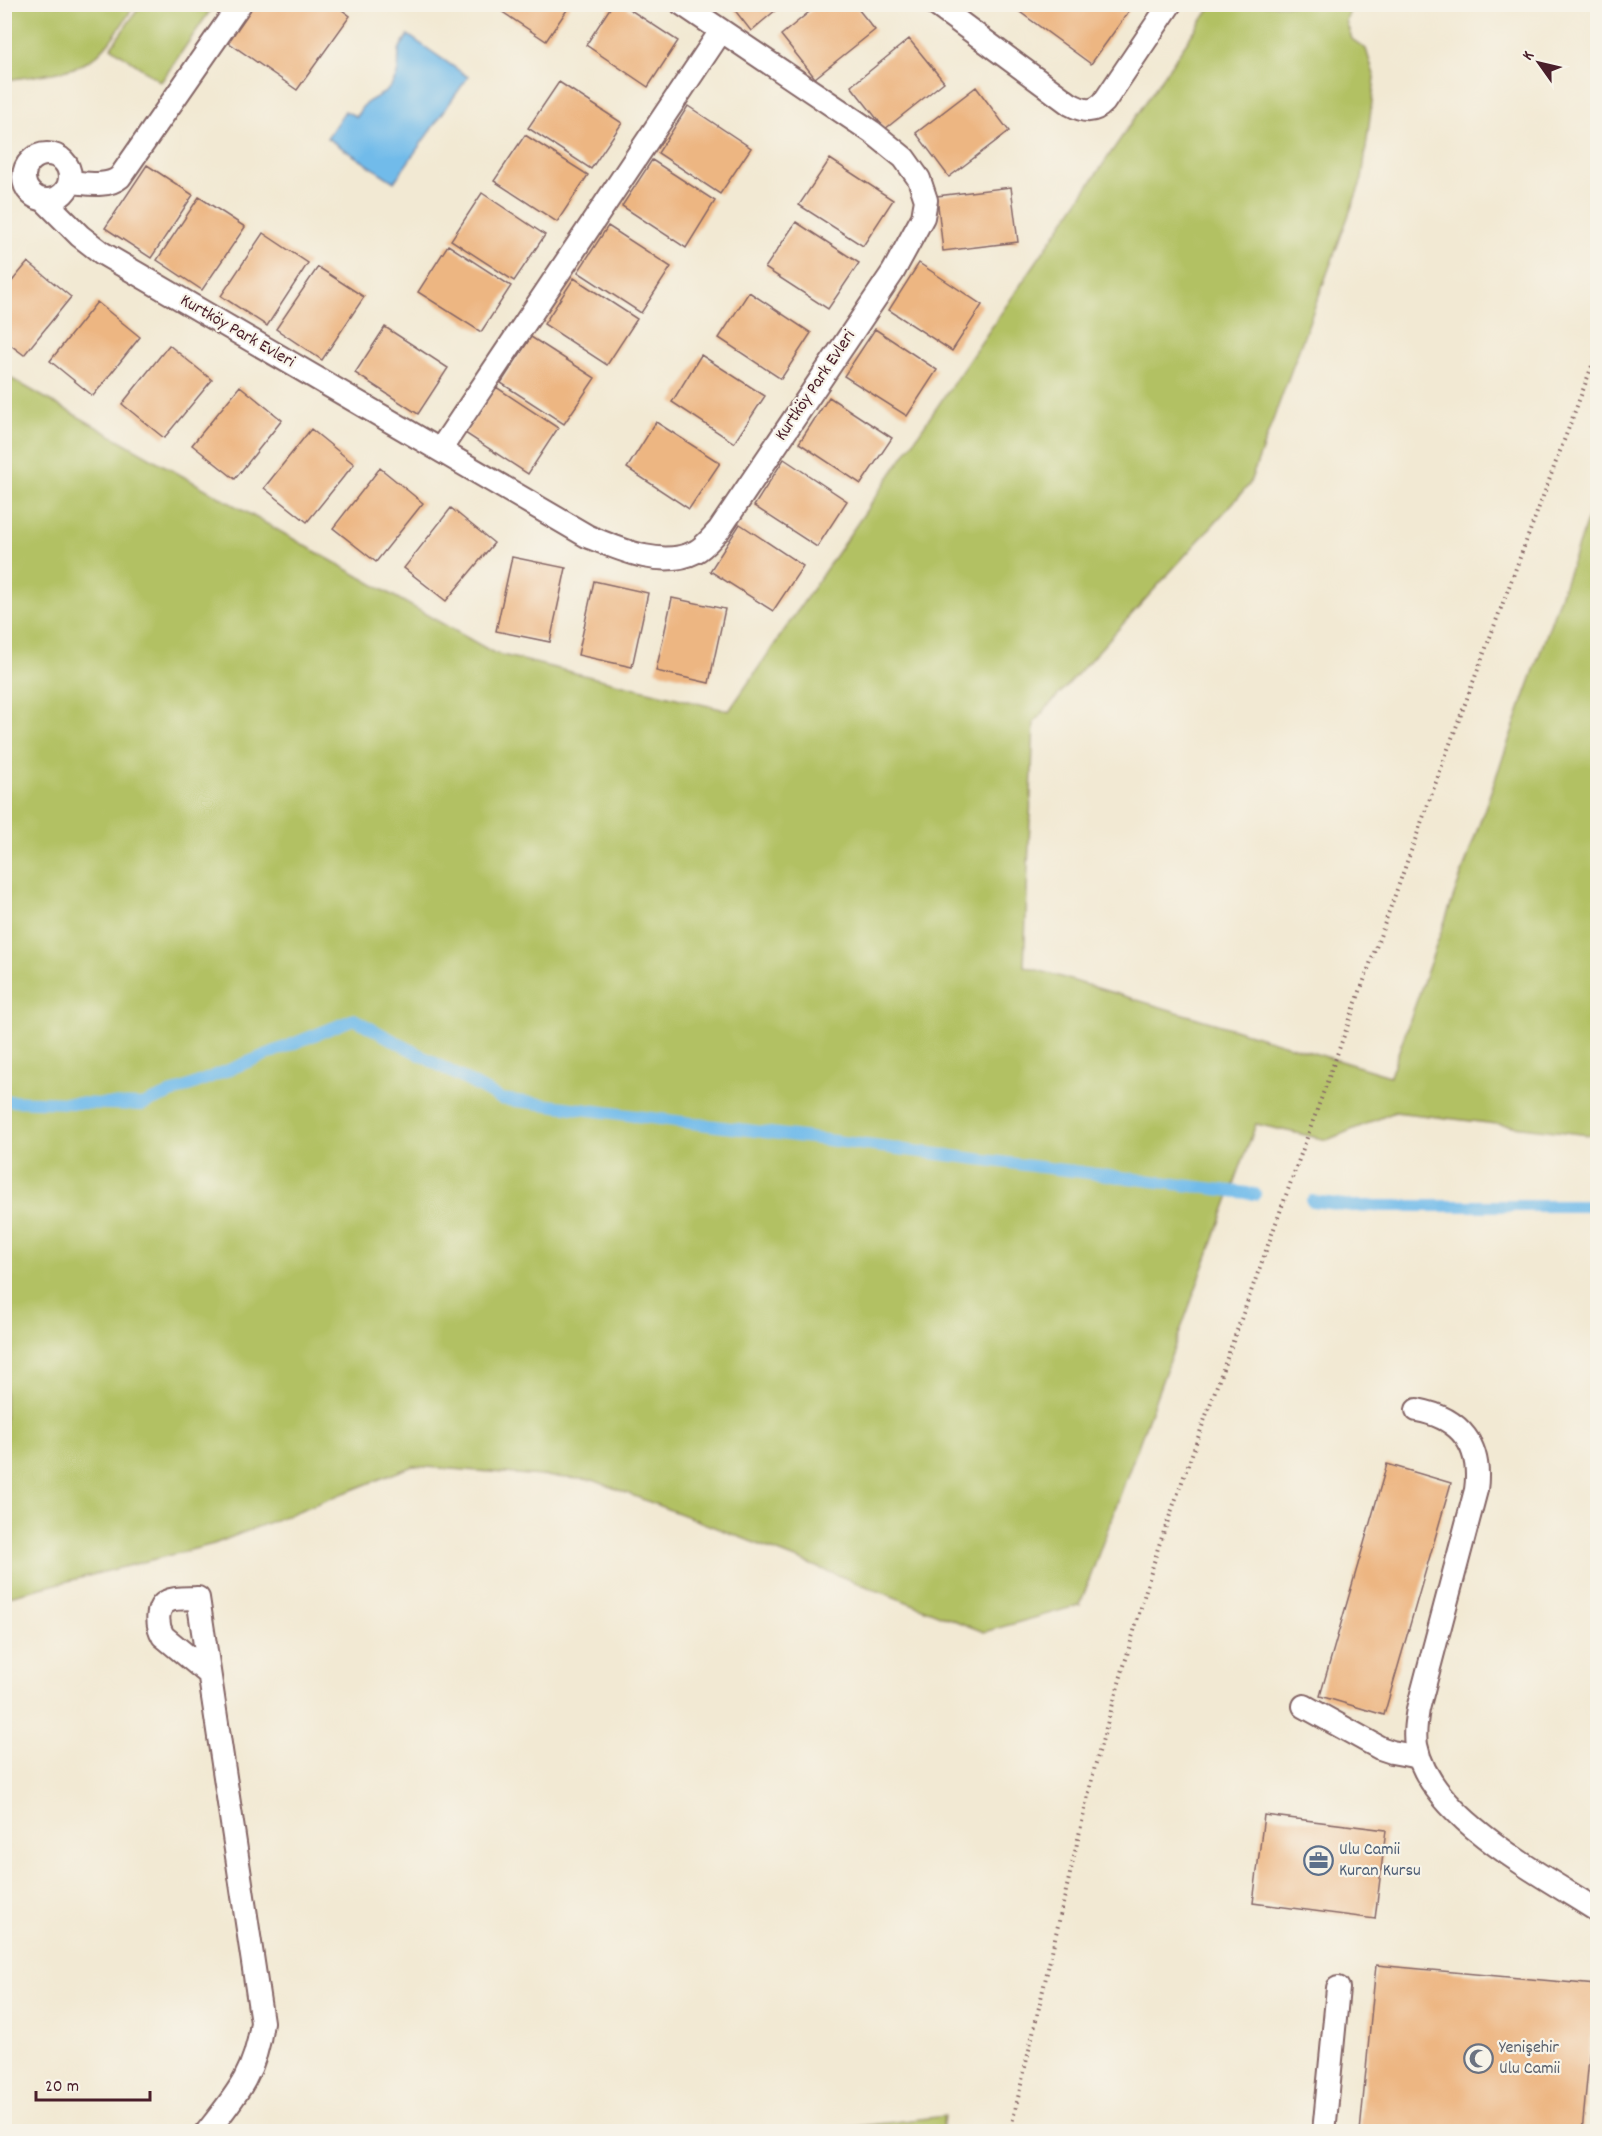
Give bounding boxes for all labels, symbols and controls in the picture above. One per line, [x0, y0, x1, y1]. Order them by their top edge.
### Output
north arrow [1509, 33, 1569, 93]
text: K [1517, 46, 1541, 66]
street label: Kurtköy Park Evleri [175, 289, 299, 375]
street label: Kurtköy Park Evleri [770, 326, 862, 446]
place label: Ulu Camii Kuran Kursu [1339, 1838, 1421, 1884]
office icon: Ulu Camii Kuran Kursu [1302, 1844, 1334, 1876]
place label: Yenişehir Ulu Camii [1499, 2036, 1560, 2082]
mosque icon: Yenişehir Ulu Camii [1462, 2042, 1494, 2074]
scale bar [36, 2064, 150, 2102]
text: 20 m [45, 2075, 79, 2100]

